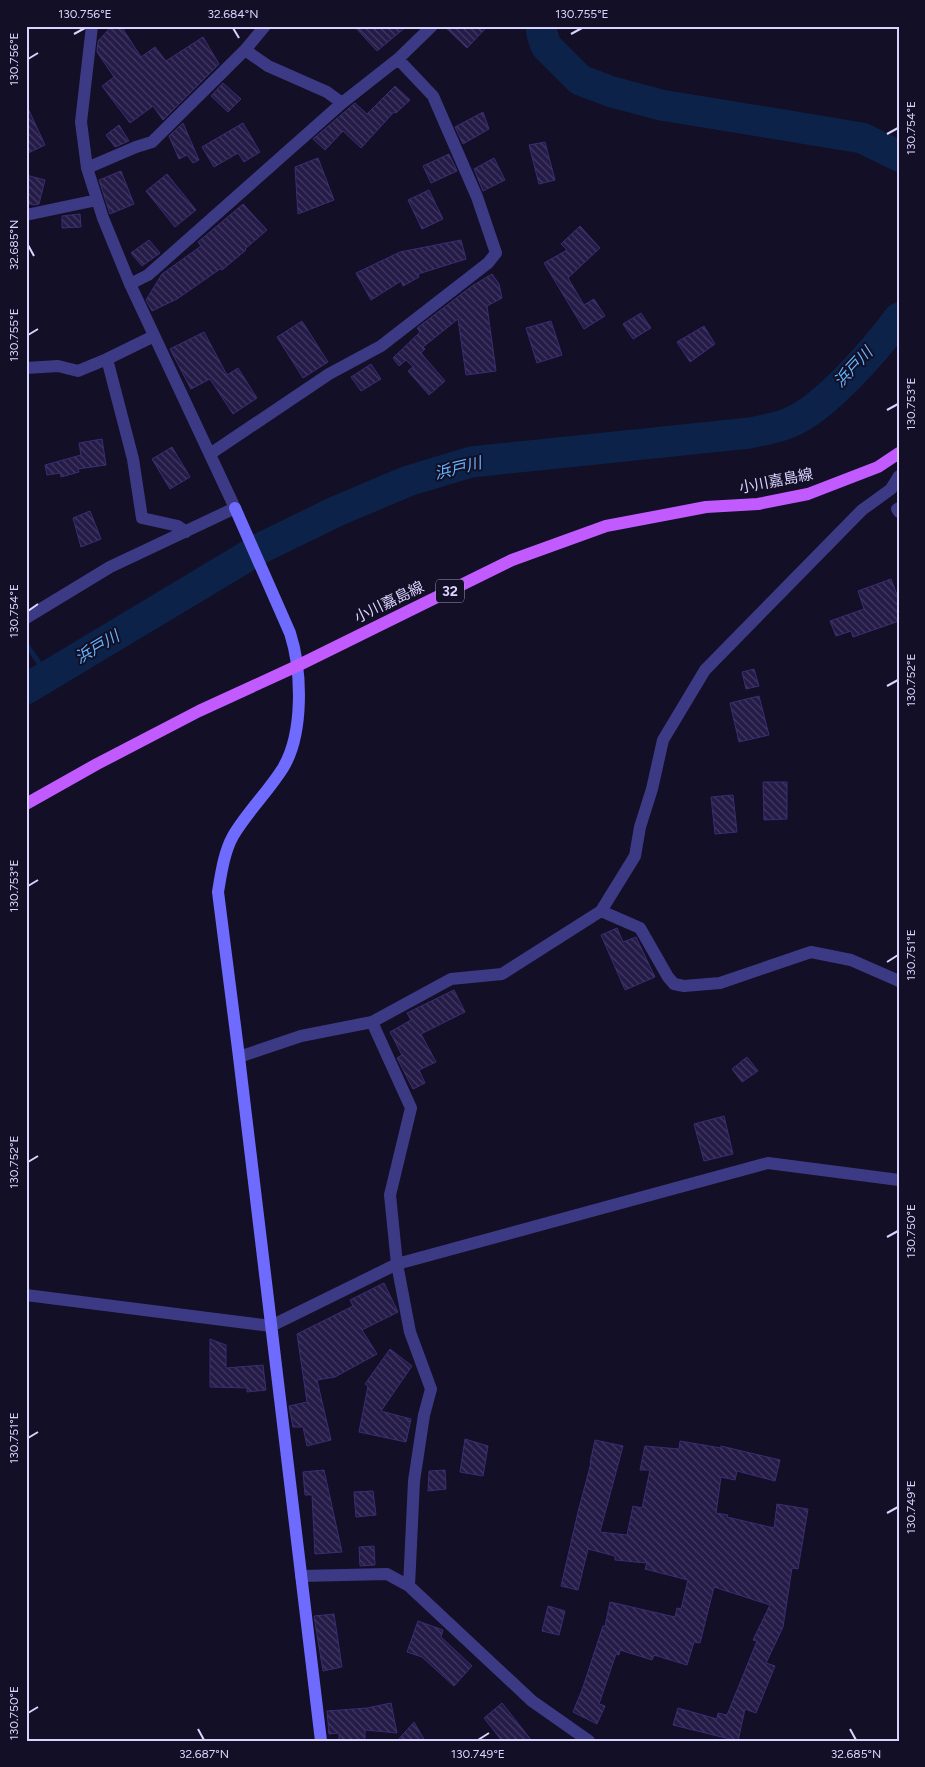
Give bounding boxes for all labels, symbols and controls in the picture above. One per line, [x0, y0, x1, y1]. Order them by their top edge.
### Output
text: 130.756°E [58, 7, 112, 21]
text: 32.684°N [207, 7, 259, 21]
text: 130.755°E [555, 7, 609, 21]
text: 130.756°E [7, 32, 21, 86]
text: 130.754°E [904, 101, 918, 155]
text: 32.685°N [7, 220, 21, 270]
text: 130.755°E [7, 308, 21, 362]
water label: 浜戸川 [830, 342, 878, 391]
text: 130.753°E [904, 377, 918, 431]
water label: 浜戸川 [432, 452, 486, 483]
street label: 小川嘉島線 [737, 465, 815, 497]
street label: 小川嘉島線 [351, 577, 427, 627]
road number: 32 [436, 580, 464, 602]
text: 130.754°E [7, 584, 21, 638]
water label: 浜戸川 [72, 625, 124, 668]
text: 130.752°E [904, 653, 918, 707]
text: 130.753°E [7, 859, 21, 913]
text: 130.751°E [904, 929, 918, 981]
text: 130.752°E [7, 1135, 21, 1189]
text: 130.750°E [904, 1204, 918, 1258]
text: 130.751°E [7, 1412, 21, 1464]
text: 130.749°E [904, 1480, 918, 1534]
text: 130.750°E [7, 1686, 21, 1740]
text: 32.687°N [179, 1747, 229, 1761]
text: 130.749°E [451, 1747, 505, 1761]
text: 32.685°N [831, 1747, 881, 1761]

